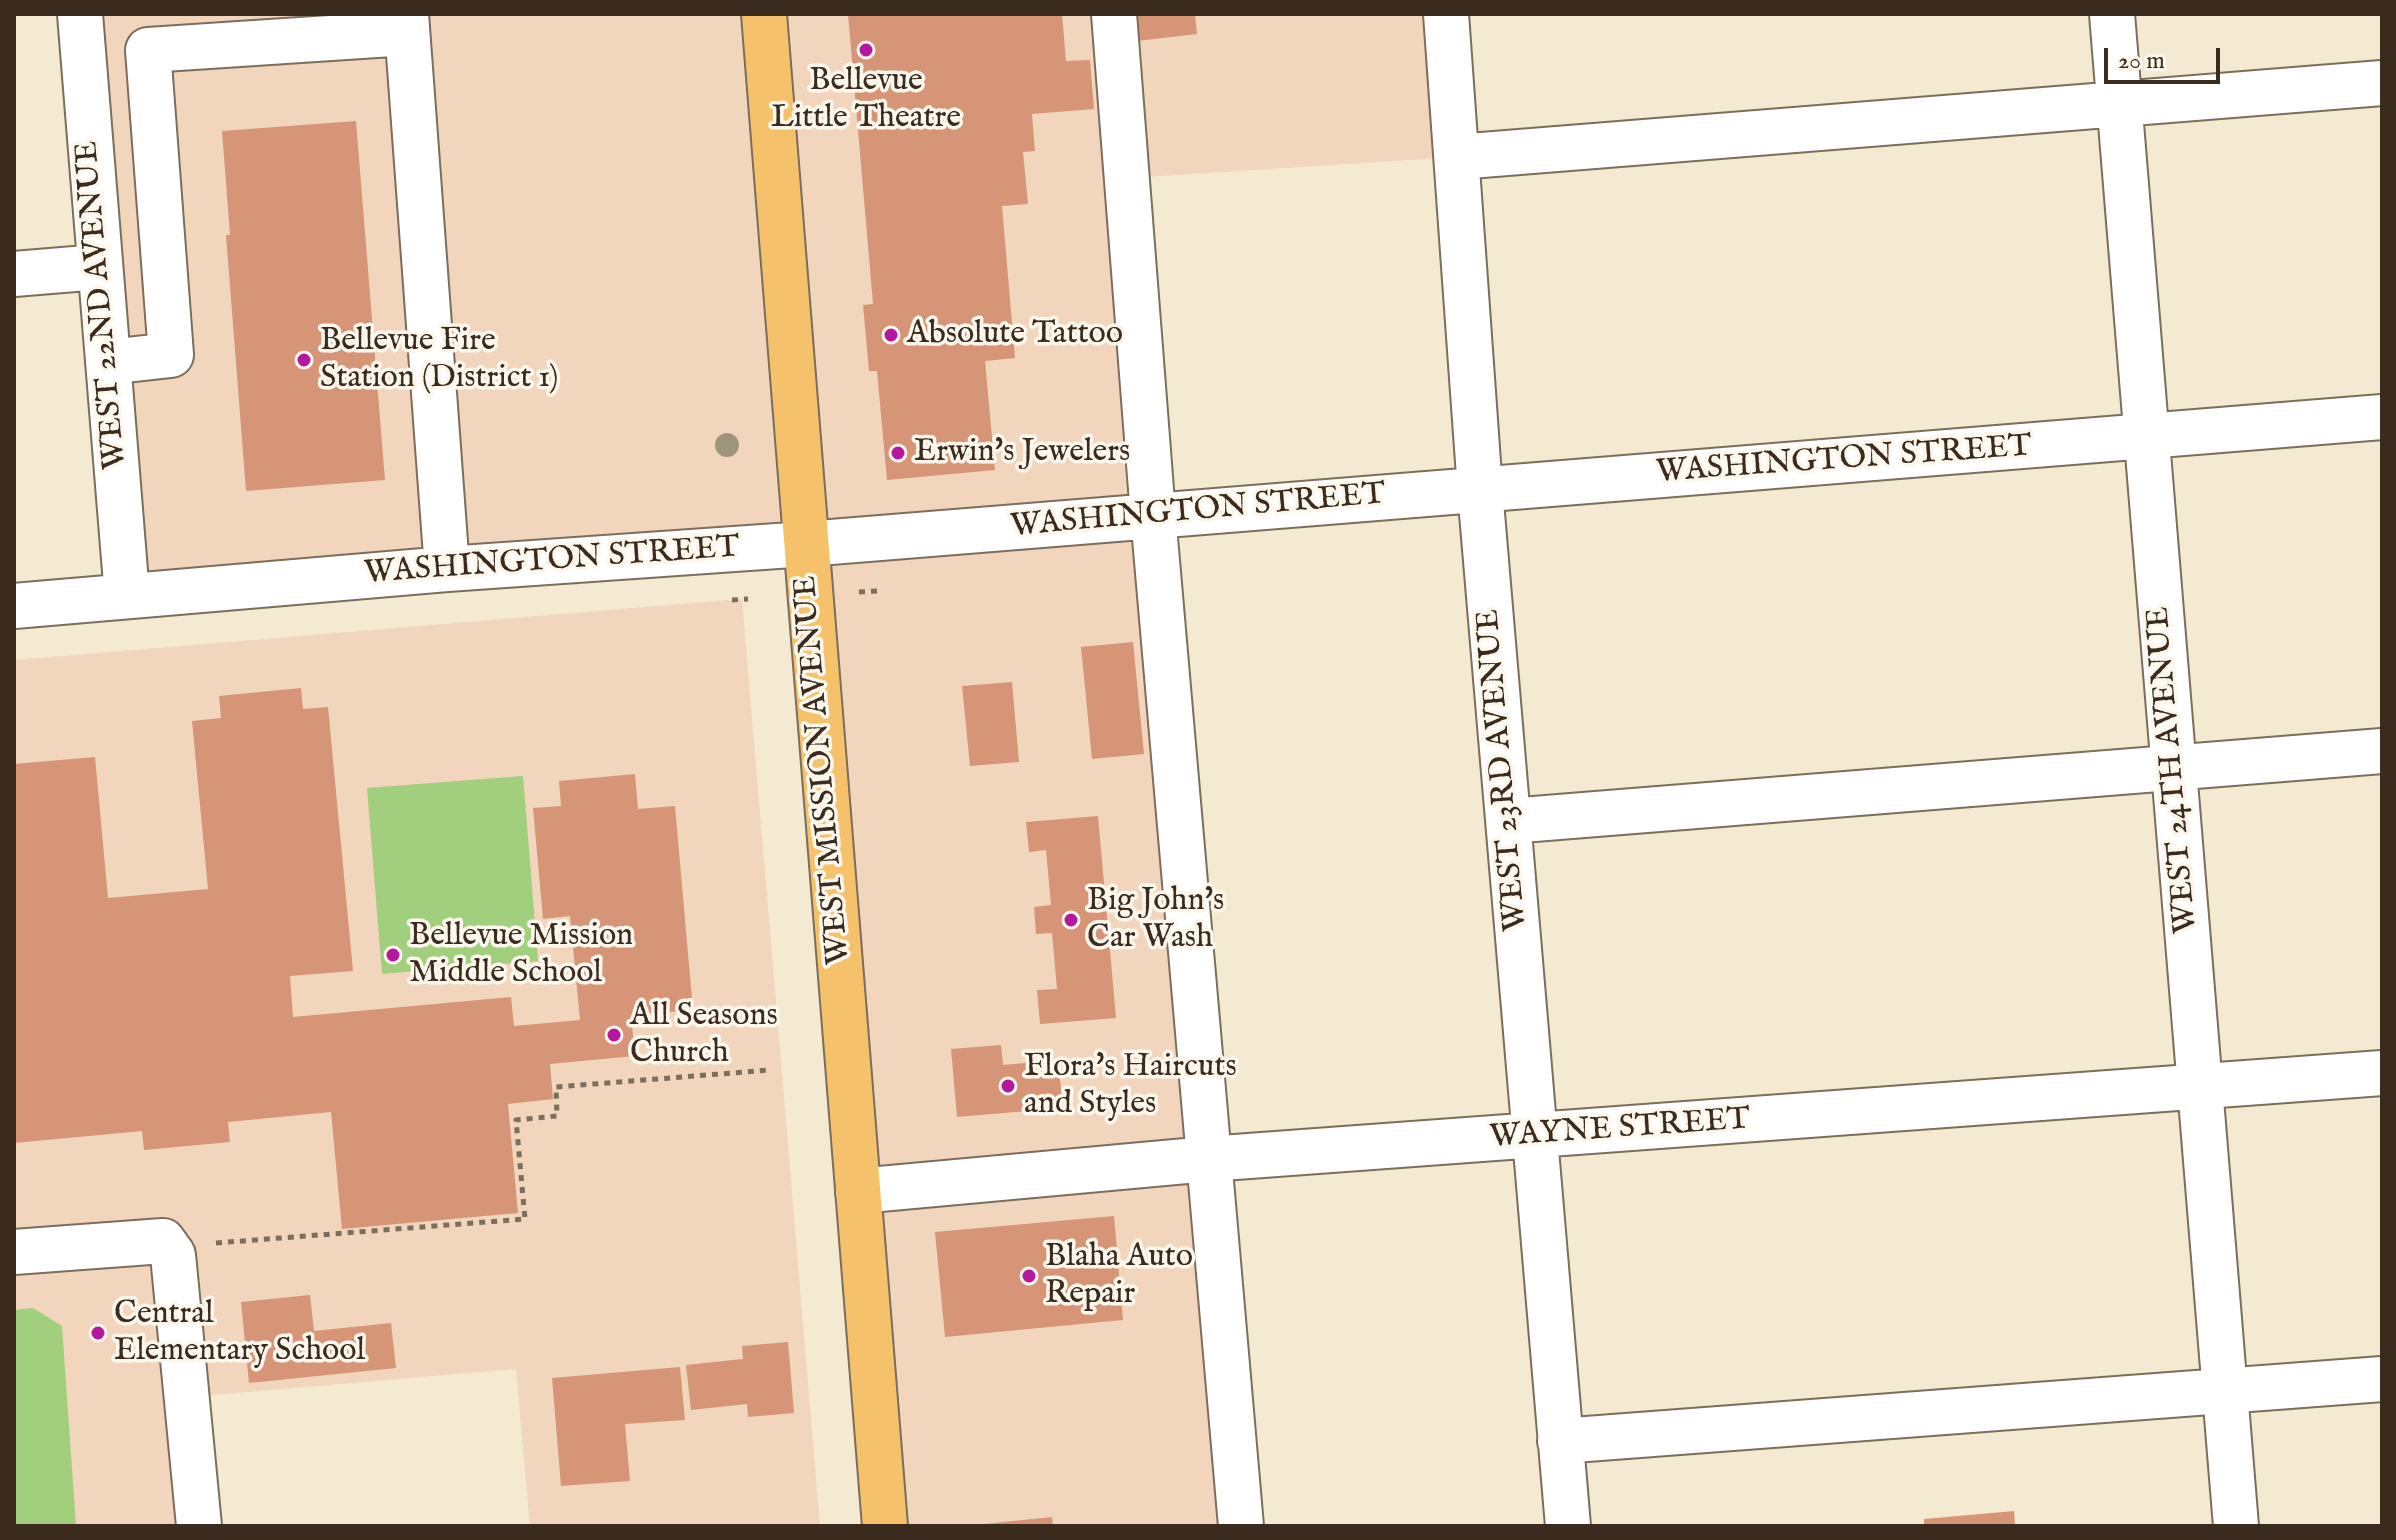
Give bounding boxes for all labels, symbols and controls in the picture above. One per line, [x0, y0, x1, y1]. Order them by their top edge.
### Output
scale bar [2108, 32, 2224, 82]
marker: Bellevue Little Theatre [857, 41, 875, 59]
text: 20 m [2118, 46, 2165, 77]
place label: Bellevue Little Theatre [771, 63, 961, 138]
street label: WEST 22ND AVENUE [69, 139, 137, 471]
place label: Absolute Tattoo [907, 316, 1123, 354]
place label: Bellevue Fire Station (District 1) [320, 323, 558, 398]
marker: Absolute Tattoo [882, 326, 900, 344]
marker: Bellevue Fire Station (District 1) [295, 351, 313, 369]
street label: WASHINGTON STREET [1655, 429, 2033, 493]
place label: Erwin's Jewelers [914, 434, 1130, 472]
marker: Erwin's Jewelers [889, 444, 907, 462]
street label: WASHINGTON STREET [1009, 476, 1387, 548]
street label: WASHINGTON STREET [363, 530, 741, 594]
street label: WEST MISSION AVENUE [788, 574, 860, 966]
street label: WEST 24TH AVENUE [2141, 605, 2207, 935]
street label: WEST 23RD AVENUE [1471, 607, 1537, 933]
place label: Big John's Car Wash [1087, 883, 1224, 958]
marker: Big John's Car Wash [1062, 911, 1080, 929]
place label: Bellevue Mission Middle School [409, 918, 633, 993]
marker: Bellevue Mission Middle School [384, 946, 402, 964]
place label: All Seasons Church [630, 998, 778, 1073]
marker: All Seasons Church [605, 1026, 623, 1044]
place label: Flora's Haircuts and Styles [1024, 1049, 1237, 1124]
marker: Flora's Haircuts and Styles [999, 1077, 1017, 1095]
street label: WAYNE STREET [1489, 1102, 1751, 1158]
place label: Blaha Auto Repair [1045, 1239, 1193, 1314]
marker: Blaha Auto Repair [1020, 1267, 1038, 1285]
place label: Central Elementary School [114, 1296, 365, 1371]
marker: Central Elementary School [89, 1324, 107, 1342]

